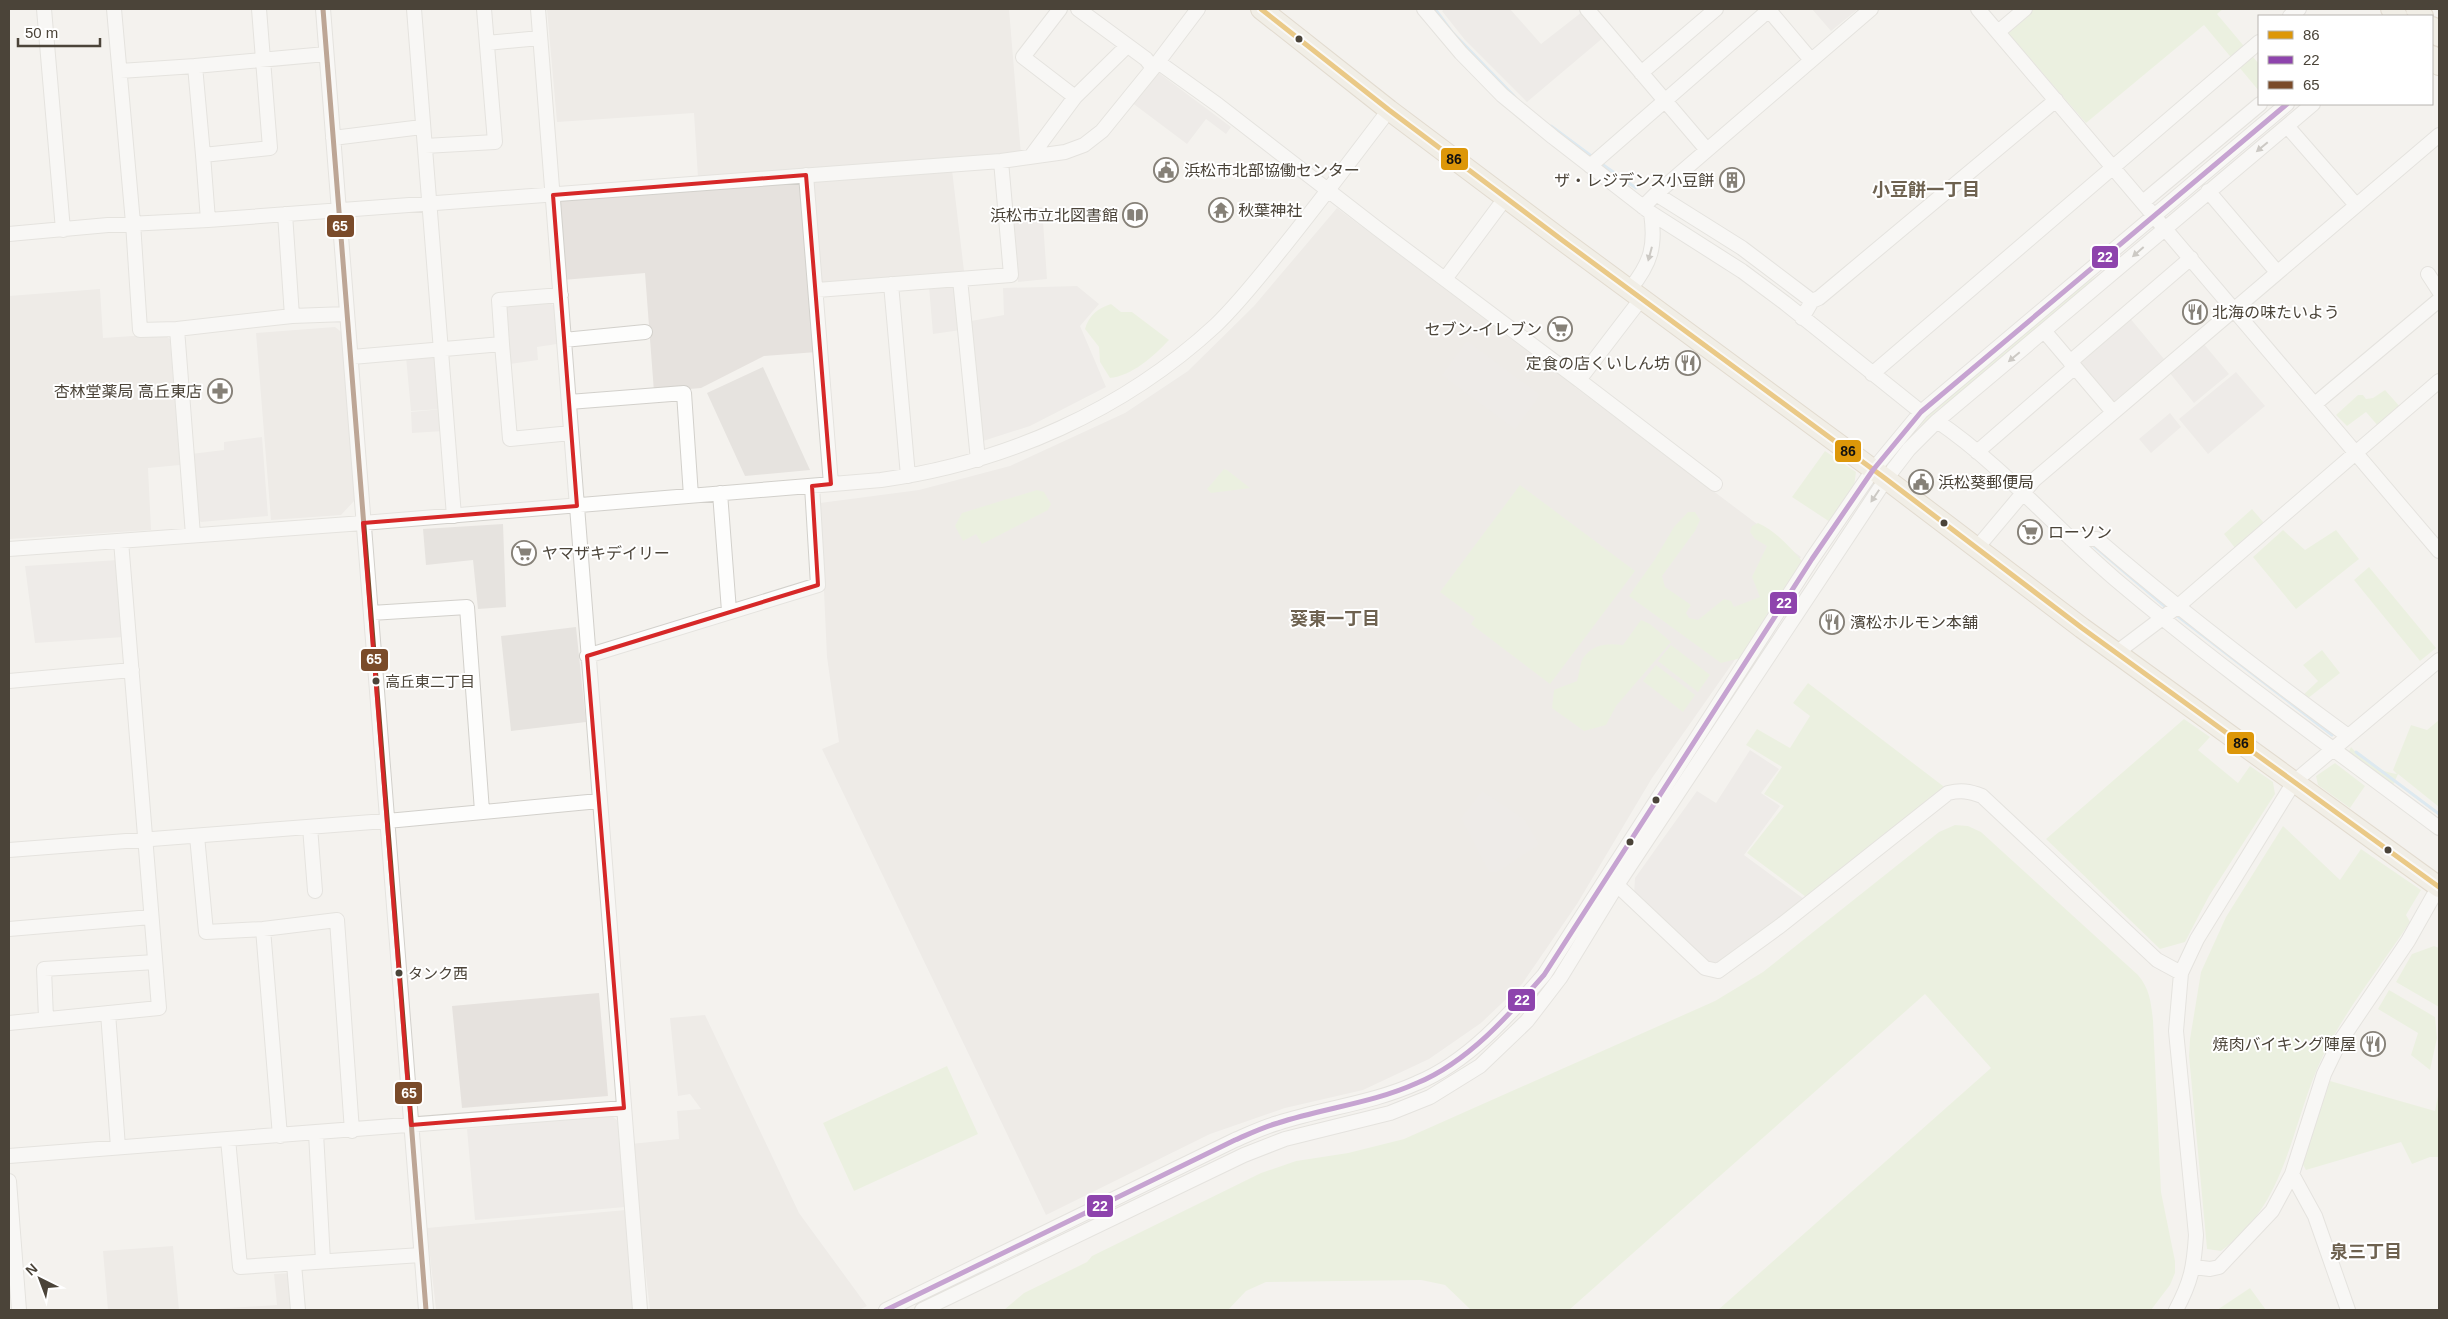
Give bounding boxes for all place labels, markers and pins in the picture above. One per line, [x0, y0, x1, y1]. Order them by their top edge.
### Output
unlabelled marker [1294, 34, 1304, 44]
public building icon: 浜松市北部協働センター [1153, 157, 1179, 183]
place label: 浜松市北部協働センター [1184, 162, 1360, 179]
building icon: ザ・レジデンス小豆餅 [1719, 167, 1745, 193]
place label: ザ・レジデンス小豆餅 [1554, 172, 1714, 189]
temple icon: 秋葉神社 [1208, 197, 1234, 223]
library icon: 浜松市立北図書館 [1122, 202, 1148, 228]
place label: 秋葉神社 [1238, 202, 1302, 219]
place label: 浜松市立北図書館 [990, 207, 1118, 224]
restaurant icon: 北海の味たいよう [2182, 299, 2208, 325]
place label: 北海の味たいよう [2212, 304, 2340, 321]
supermarket icon: セブン-イレブン [1547, 316, 1573, 342]
place label: セブン-イレブン [1425, 321, 1542, 338]
restaurant icon: 定食の店くいしん坊 [1675, 350, 1701, 376]
place label: 定食の店くいしん坊 [1526, 355, 1670, 372]
pharmacy icon: 杏林堂薬局 高丘東店 [207, 378, 233, 404]
place label: 杏林堂薬局 高丘東店 [54, 383, 202, 400]
public building icon: 浜松葵郵便局 [1908, 469, 1934, 495]
place label: 浜松葵郵便局 [1938, 474, 2034, 491]
unlabelled marker [1939, 518, 1949, 528]
supermarket icon: ローソン [2017, 519, 2043, 545]
place label: ローソン [2048, 524, 2112, 541]
supermarket icon: ヤマザキデイリー [511, 540, 537, 566]
place label: ヤマザキデイリー [542, 545, 670, 562]
restaurant icon: 濱松ホルモン本舗 [1819, 609, 1845, 635]
place label: 濱松ホルモン本舗 [1850, 614, 1978, 631]
place label: 高丘東二丁目 [385, 673, 475, 690]
marker: 高丘東二丁目 [371, 676, 381, 686]
unlabelled marker [1651, 795, 1661, 805]
unlabelled marker [1625, 837, 1635, 847]
unlabelled marker [2383, 845, 2393, 855]
place label: タンク西 [408, 965, 468, 982]
marker: タンク西 [394, 968, 404, 978]
restaurant icon: 焼肉バイキング陣屋 [2360, 1031, 2386, 1057]
place label: 焼肉バイキング陣屋 [2212, 1036, 2356, 1053]

